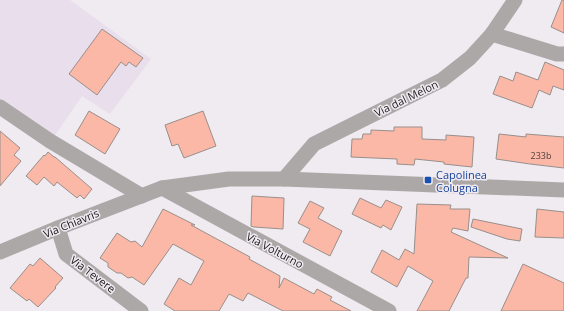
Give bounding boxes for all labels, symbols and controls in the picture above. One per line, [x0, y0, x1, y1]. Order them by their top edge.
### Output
street label: Via dal Melon [372, 76, 440, 120]
house number: 233b [531, 149, 551, 162]
place label: Capolinea Colugna [436, 167, 487, 195]
marker: Capolinea Colugna [423, 175, 433, 185]
street label: Via Chiavris [41, 205, 101, 241]
street label: Via Volturno [244, 229, 307, 272]
street label: Via Tevere [67, 252, 119, 296]

